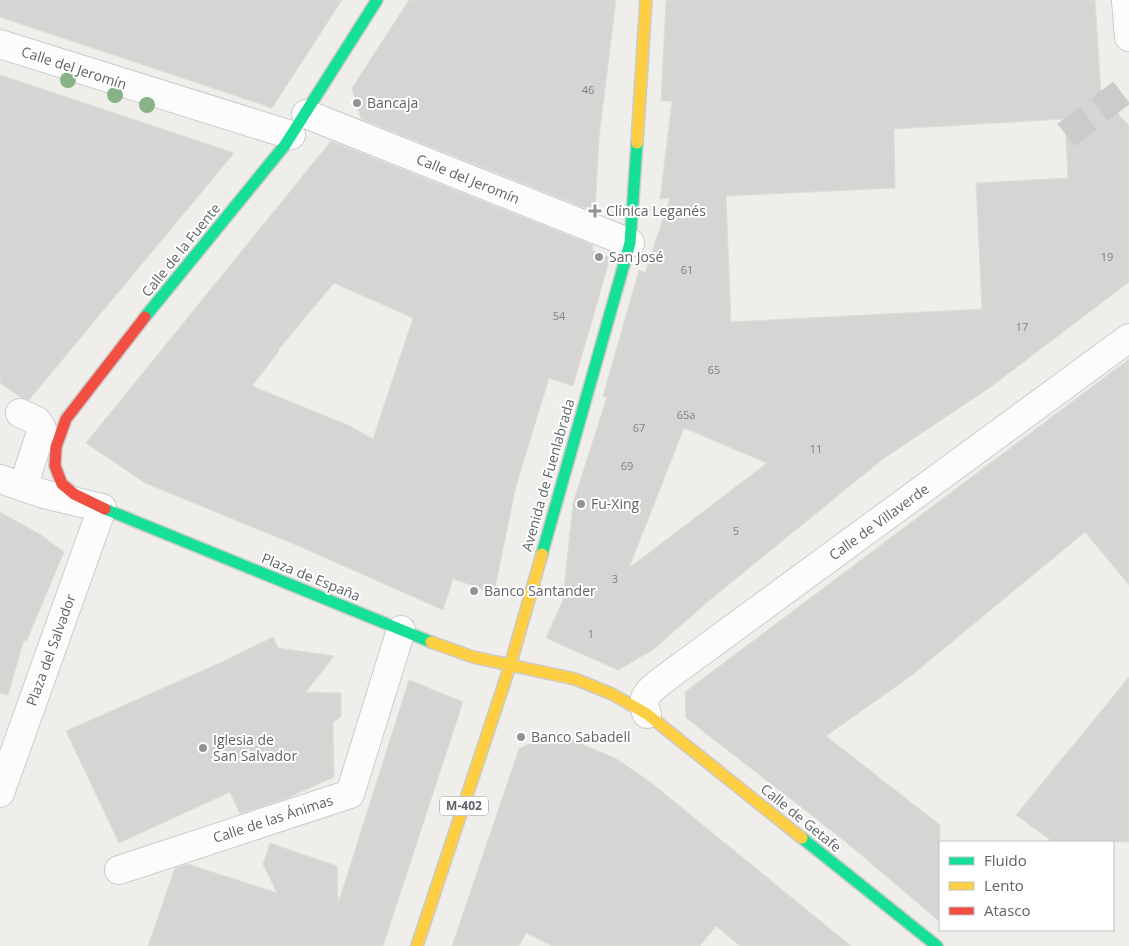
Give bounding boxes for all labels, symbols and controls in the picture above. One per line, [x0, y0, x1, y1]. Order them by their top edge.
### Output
street label: Calle del Jeromín [19, 42, 129, 93]
house number: 46 [582, 82, 594, 97]
place label: Bancaja [367, 93, 418, 112]
marker: Bancaja [351, 97, 363, 109]
street label: Calle del Jeromín [414, 149, 523, 208]
street label: Calle de la Fuente [137, 199, 224, 300]
place label: Clínica Leganés [606, 201, 706, 220]
marker: Clínica Leganés [588, 204, 602, 218]
place label: San José [609, 247, 664, 266]
house number: 19 [1101, 249, 1113, 264]
marker: San José [593, 251, 605, 263]
house number: 61 [681, 262, 693, 277]
house number: 54 [553, 308, 566, 323]
house number: 17 [1016, 319, 1028, 334]
house number: 65 [708, 362, 720, 377]
street label: Avenida de Fuenlabrada [517, 396, 578, 553]
house number: 65a [677, 407, 695, 422]
house number: 67 [633, 420, 645, 435]
house number: 11 [810, 441, 822, 456]
house number: 69 [621, 458, 633, 473]
street label: Calle de Villaverde [825, 479, 933, 564]
place label: Fu-Xing [591, 494, 640, 513]
marker: Fu-Xing [575, 498, 587, 510]
house number: 5 [733, 523, 739, 538]
street label: Plaza de España [259, 548, 363, 605]
house number: 3 [612, 571, 618, 586]
place label: Banco Santander [484, 581, 596, 600]
marker: Banco Santander [468, 585, 480, 597]
street label: Plaza del Salvador [21, 591, 80, 708]
house number: 1 [588, 626, 594, 641]
place label: Banco Sabadell [531, 727, 630, 746]
place label: Iglesia de San Salvador [213, 730, 297, 765]
marker: Banco Sabadell [515, 731, 527, 743]
marker: Iglesia de San Salvador [197, 742, 209, 754]
street label: Calle de Getafe [757, 779, 846, 856]
street label: Calle de las Ánimas [210, 790, 336, 847]
road number: M-402 [440, 796, 488, 816]
legend [939, 841, 1114, 931]
text: Fluido [984, 850, 1027, 870]
text: Lento [984, 875, 1024, 895]
text: Atasco [984, 900, 1031, 920]

